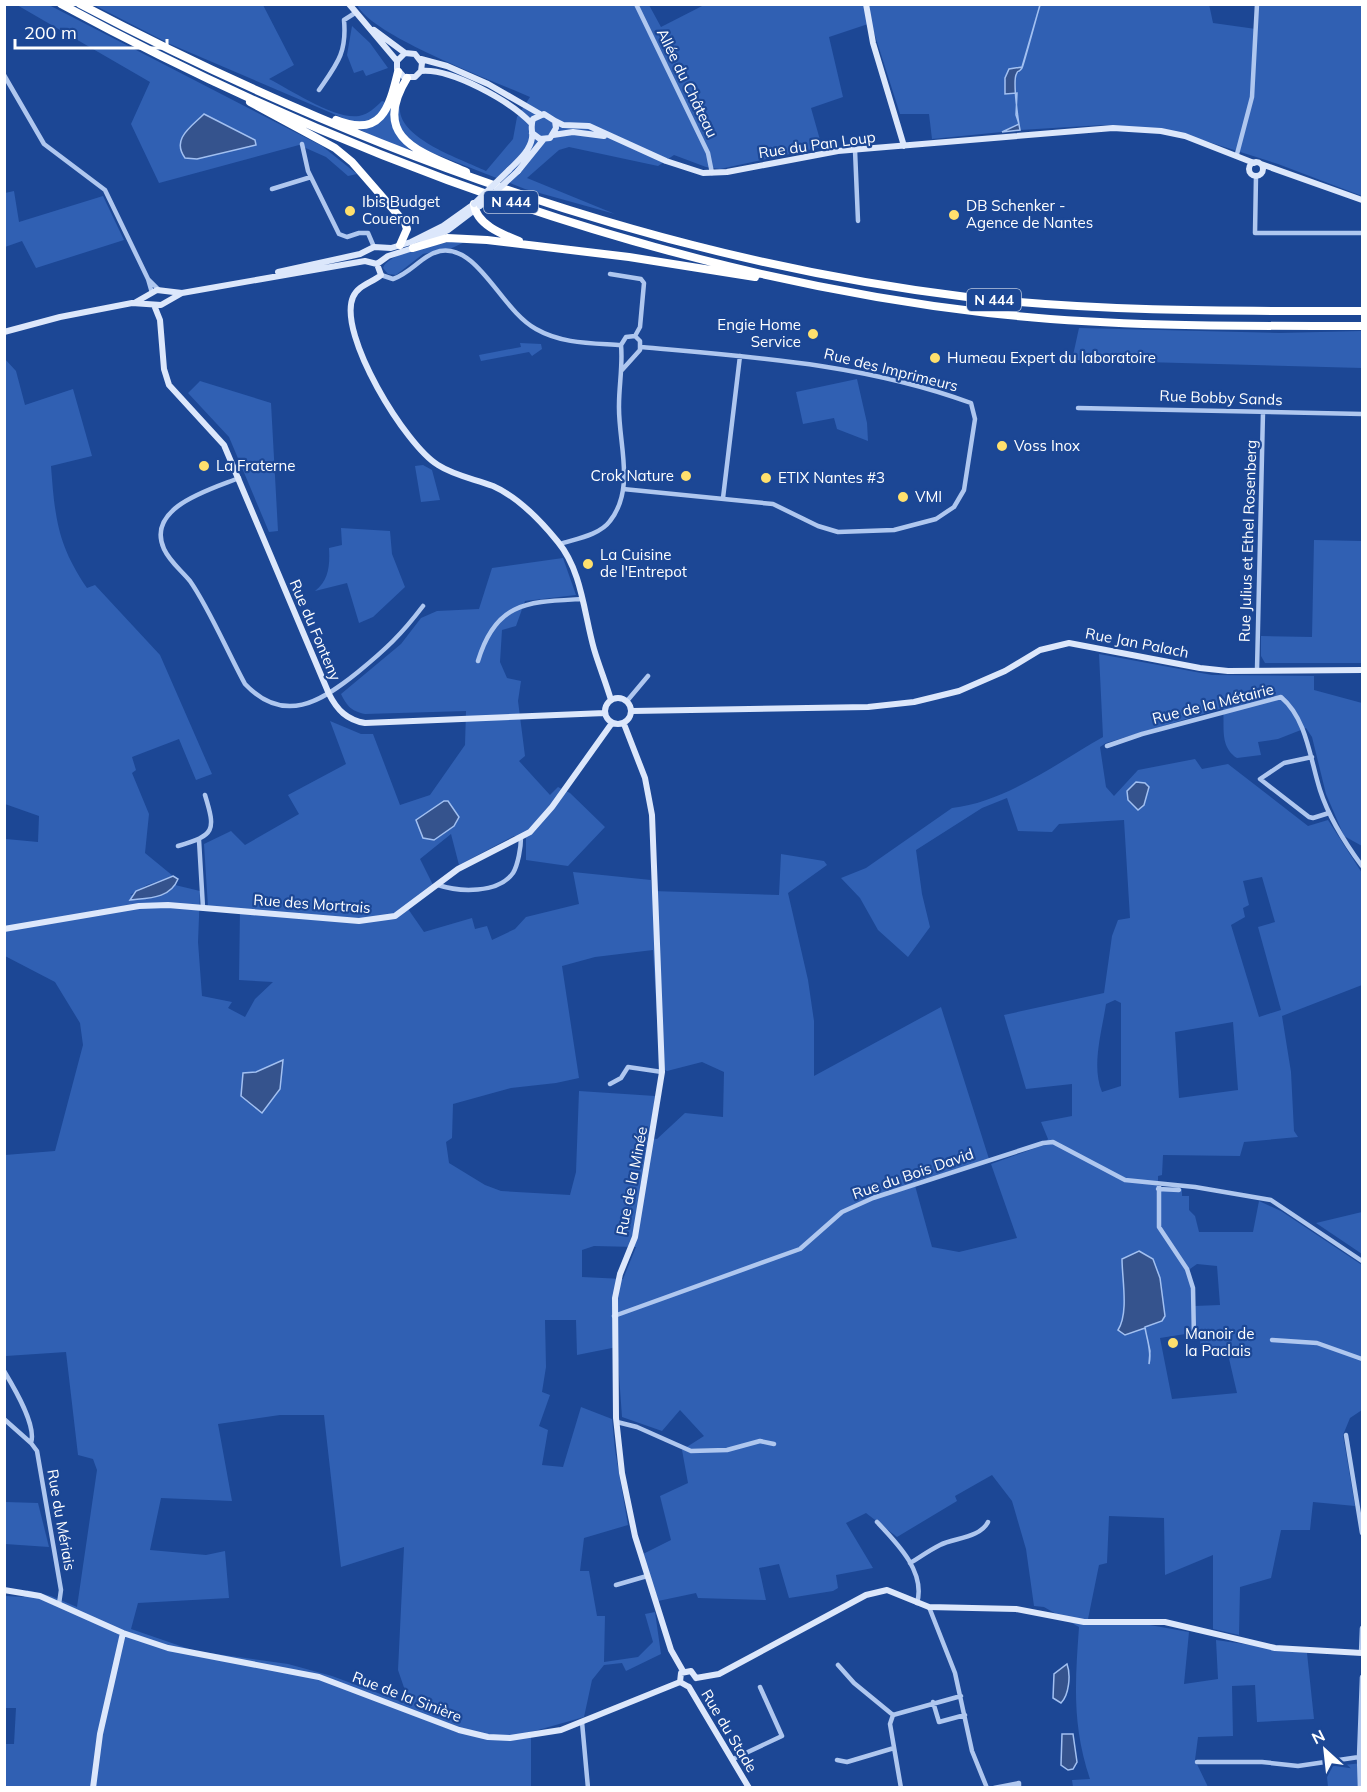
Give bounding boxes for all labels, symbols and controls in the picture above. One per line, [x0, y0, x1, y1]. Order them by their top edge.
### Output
scale bar [15, 12, 166, 50]
text: 200 m [24, 21, 77, 44]
street label: Allée du Château [653, 25, 722, 140]
street label: Rue du Pan Loup [757, 127, 877, 162]
road number: N 444 [484, 191, 538, 213]
place label: Ibis Budget Coueron [362, 192, 440, 228]
place label: DB Schenker - Agence de Nantes [966, 196, 1093, 232]
marker: Ibis Budget Coueron [343, 204, 357, 218]
marker: DB Schenker - Agence de Nantes [947, 208, 961, 222]
road number: N 444 [967, 289, 1021, 311]
place label: Engie Home Service [717, 315, 801, 351]
marker: Engie Home Service [806, 327, 820, 341]
street label: Rue des Imprimeurs [822, 344, 960, 395]
place label: Humeau Expert du laboratoire [947, 348, 1156, 367]
marker: Humeau Expert du laboratoire [928, 351, 942, 365]
street label: Rue Bobby Sands [1159, 386, 1283, 409]
place label: Voss Inox [1014, 436, 1080, 455]
marker: Voss Inox [995, 439, 1009, 453]
street label: Rue Julius et Ethel Rosenberg [1234, 440, 1261, 642]
place label: La Fraterne [216, 456, 295, 475]
marker: La Fraterne [197, 459, 211, 473]
place label: Crok Nature [591, 466, 674, 485]
place label: ETIX Nantes #3 [778, 468, 885, 487]
marker: Crok Nature [679, 469, 693, 483]
marker: ETIX Nantes #3 [759, 471, 773, 485]
place label: VMI [915, 487, 942, 506]
marker: VMI [896, 490, 910, 504]
place label: La Cuisine de l'Entrepot [600, 545, 687, 581]
marker: La Cuisine de l'Entrepot [581, 557, 595, 571]
street label: Rue du Fonteny [286, 576, 345, 683]
street label: Rue Jan Palach [1084, 623, 1190, 662]
street label: Rue de la Métairie [1150, 679, 1276, 728]
street label: Rue des Mortrais [253, 890, 371, 917]
street label: Rue de la Minée [612, 1125, 651, 1237]
street label: Rue du Bois David [850, 1144, 976, 1203]
place label: Manoir de la Paclais [1185, 1324, 1254, 1360]
marker: Manoir de la Paclais [1166, 1336, 1180, 1350]
street label: Rue du Mériais [43, 1468, 80, 1572]
street label: Rue de la Sinière [350, 1667, 465, 1726]
street label: Rue du Stade [697, 1686, 762, 1776]
north arrow [1295, 1720, 1355, 1780]
text: N [1308, 1725, 1328, 1748]

